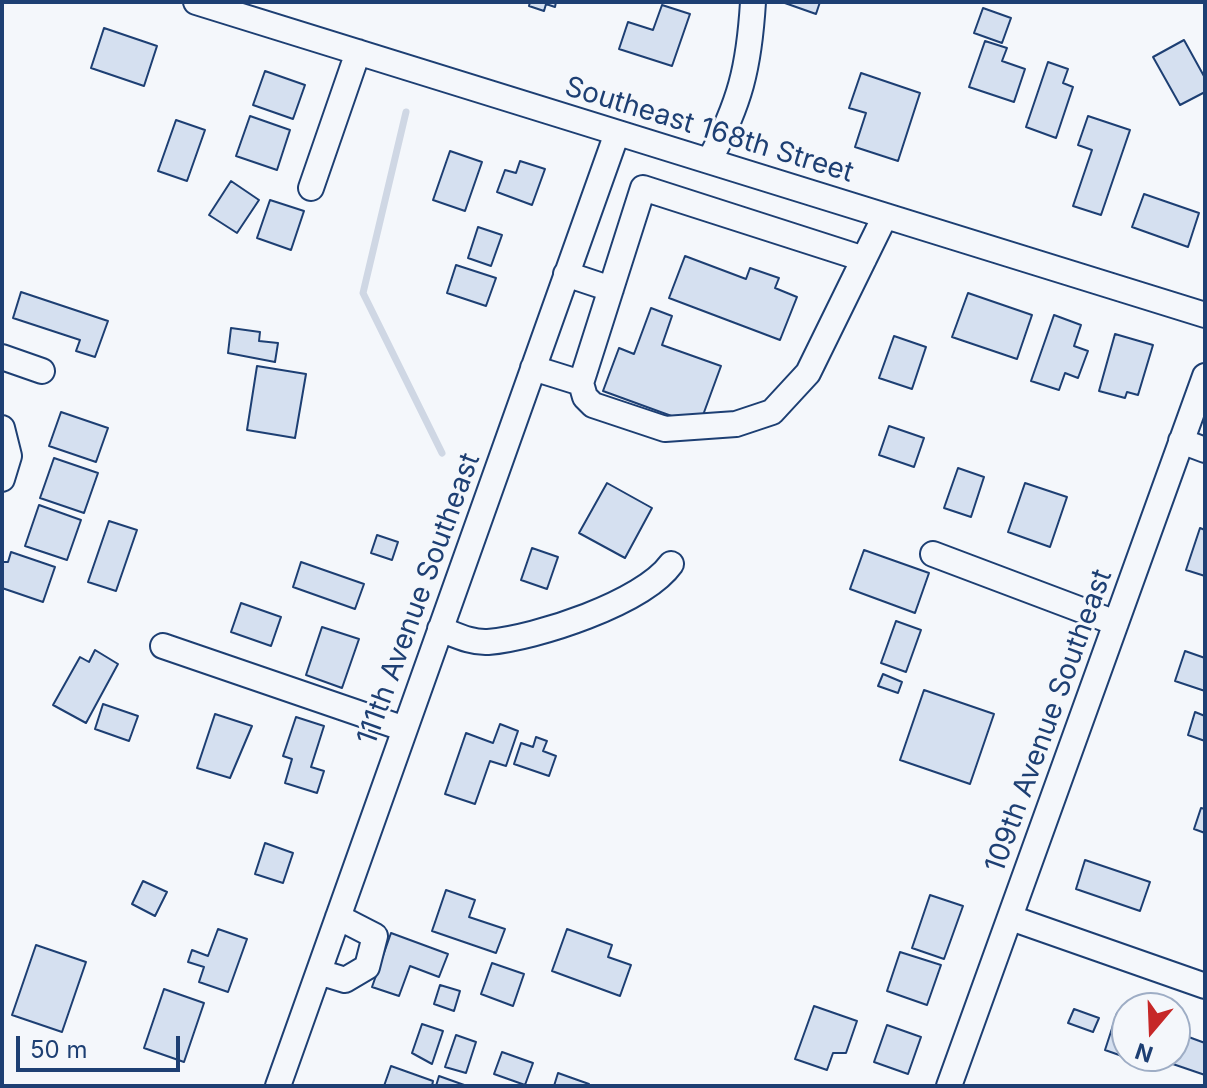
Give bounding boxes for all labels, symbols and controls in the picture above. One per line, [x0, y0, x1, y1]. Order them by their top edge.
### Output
street label: Southeast 168th Street [561, 70, 857, 190]
street label: 111th Avenue Southeast [351, 449, 487, 749]
street label: 109th Avenue Southeast [979, 565, 1119, 877]
north arrow [1111, 992, 1191, 1072]
scale bar [20, 1020, 184, 1070]
text: 50 m [30, 1035, 88, 1064]
text: N [1132, 1038, 1156, 1068]

